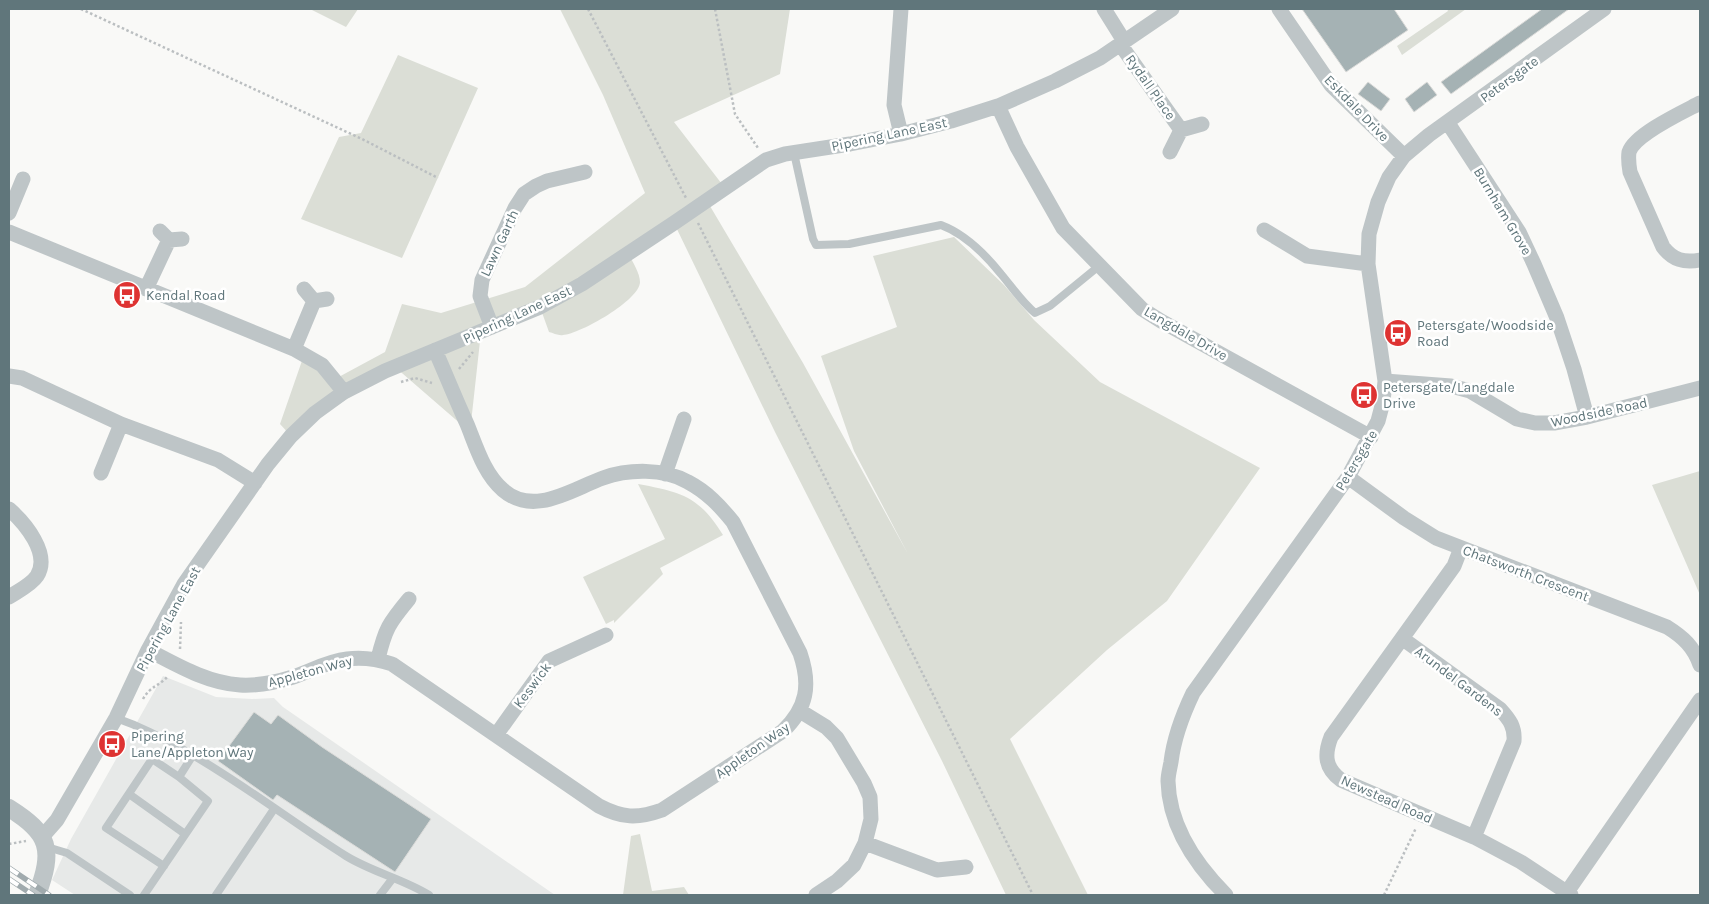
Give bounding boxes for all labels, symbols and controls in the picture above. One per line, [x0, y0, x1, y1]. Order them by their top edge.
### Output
street label: Rydall Place [1122, 51, 1179, 123]
street label: Petersgate [1477, 53, 1542, 106]
street label: Eskdale Drive [1321, 71, 1393, 145]
street label: Pipering Lane East [830, 114, 948, 155]
street label: Burnham Grove [1470, 164, 1535, 258]
street label: Lawn Garth [477, 207, 522, 279]
bus stop icon: Kendal Road [112, 280, 142, 310]
street label: Pipering Lane East [460, 282, 574, 347]
place label: Kendal Road [146, 287, 226, 304]
street label: Langdale Drive [1141, 303, 1231, 364]
place label: Petersgate/Woodside Road [1417, 317, 1554, 350]
bus stop icon: Petersgate/Woodside Road [1383, 318, 1413, 348]
place label: Petersgate/Langdale Drive [1383, 379, 1515, 412]
bus stop icon: Petersgate/Langdale Drive [1349, 380, 1379, 410]
street label: Woodside Road [1549, 394, 1649, 431]
street label: Petersgate [1332, 427, 1381, 494]
street label: Chatsworth Crescent [1460, 542, 1591, 605]
street label: Pipering Lane East [132, 564, 204, 675]
street label: Arundel Gardens [1411, 643, 1506, 720]
street label: Appleton Way [266, 652, 355, 691]
street label: Keswick [510, 659, 555, 711]
street label: Appleton Way [712, 718, 793, 782]
place label: Pipering Lane/Appleton Way [131, 728, 254, 761]
bus stop icon: Pipering Lane/Appleton Way [97, 729, 127, 759]
street label: Newstead Road [1338, 772, 1435, 827]

